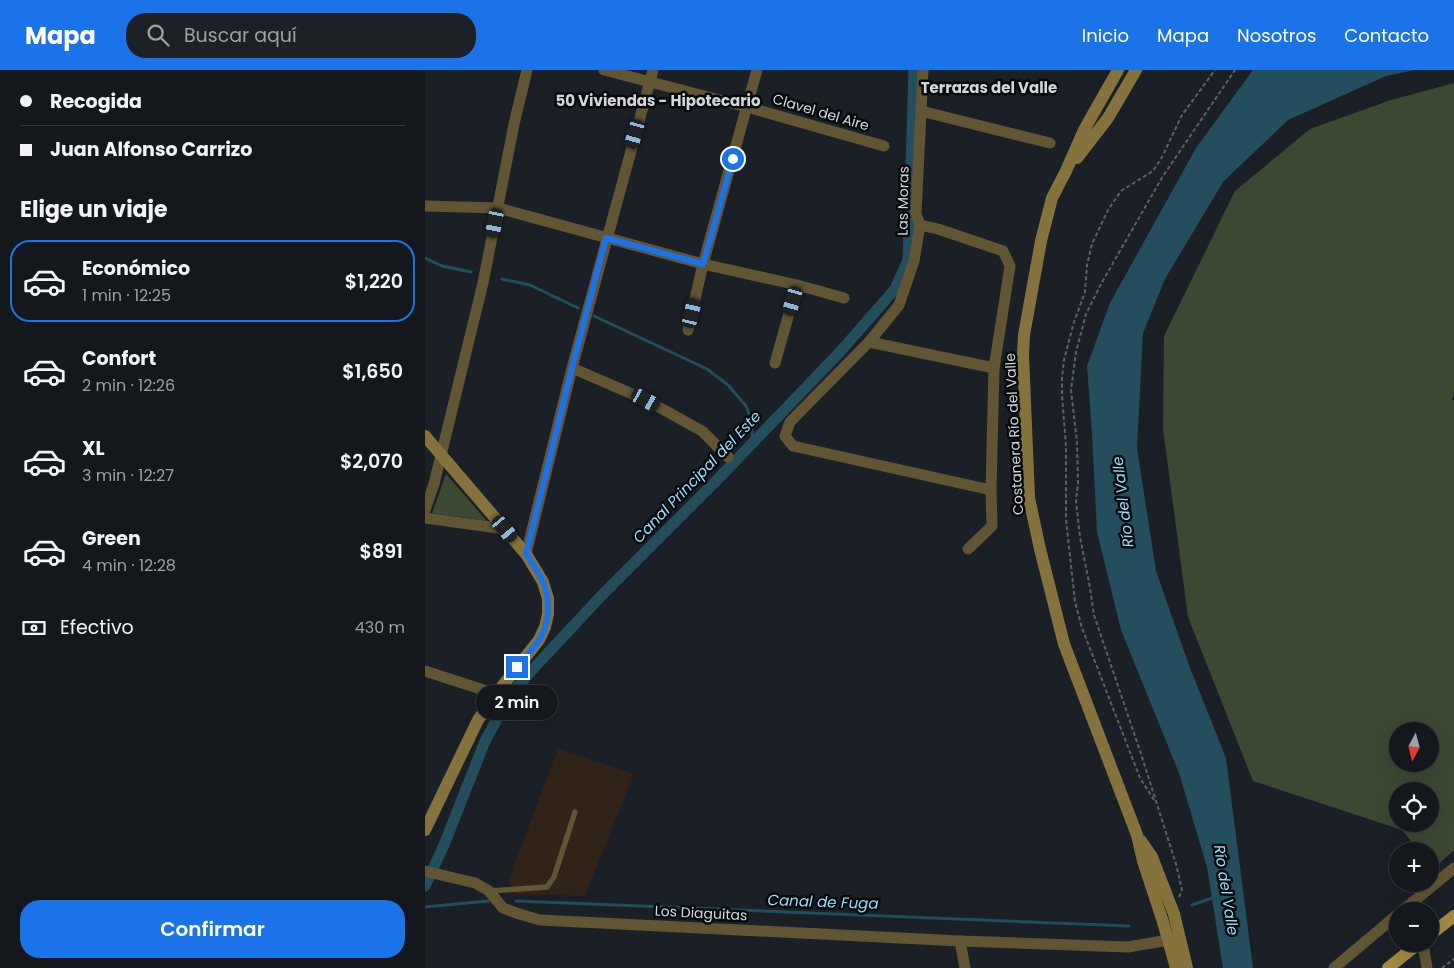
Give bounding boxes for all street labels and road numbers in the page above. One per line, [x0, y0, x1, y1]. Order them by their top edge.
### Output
street label: Clavel del Aire [770, 89, 872, 135]
street label: Las Moras [892, 166, 914, 236]
street label: Costanera Río del Valle [1000, 352, 1028, 516]
street label: Los Diaguitas [654, 901, 748, 925]

